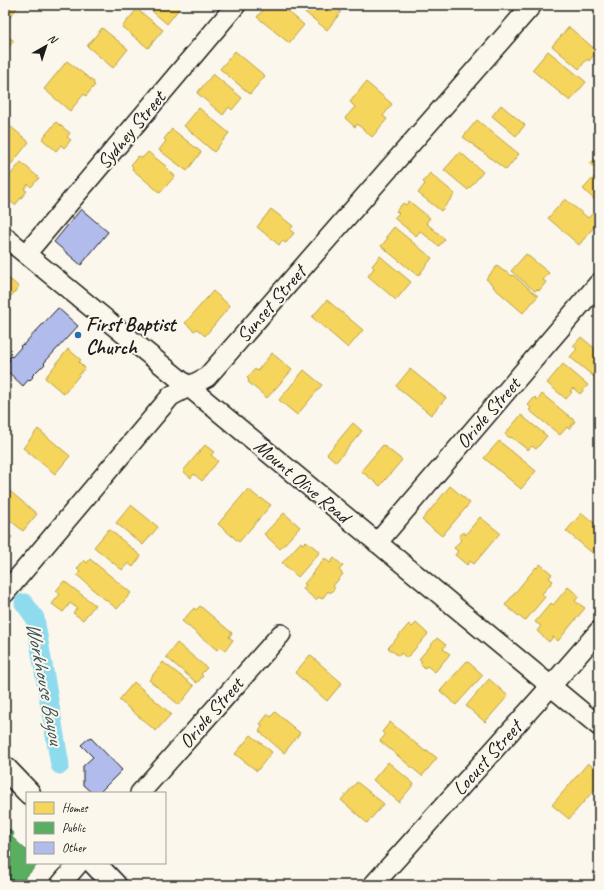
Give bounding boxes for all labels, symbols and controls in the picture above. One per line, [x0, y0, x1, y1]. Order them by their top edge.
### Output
north arrow [26, 26, 66, 66]
text: N [45, 31, 61, 47]
street label: Sydney Street [91, 84, 172, 174]
street label: Sunset Street [231, 258, 314, 348]
place label: First Baptist Church [86, 312, 178, 360]
marker: First Baptist Church [73, 330, 83, 340]
street label: Oriole Street [450, 371, 527, 454]
street label: Mount Olive Road [249, 434, 358, 531]
water label: Workhouse Bayou [20, 620, 70, 749]
street label: Oriole Street [173, 671, 250, 754]
street label: Locust Street [447, 713, 529, 801]
legend [26, 792, 166, 864]
text: Homes [62, 800, 89, 816]
text: Public [62, 820, 86, 836]
text: Other [62, 840, 88, 856]

